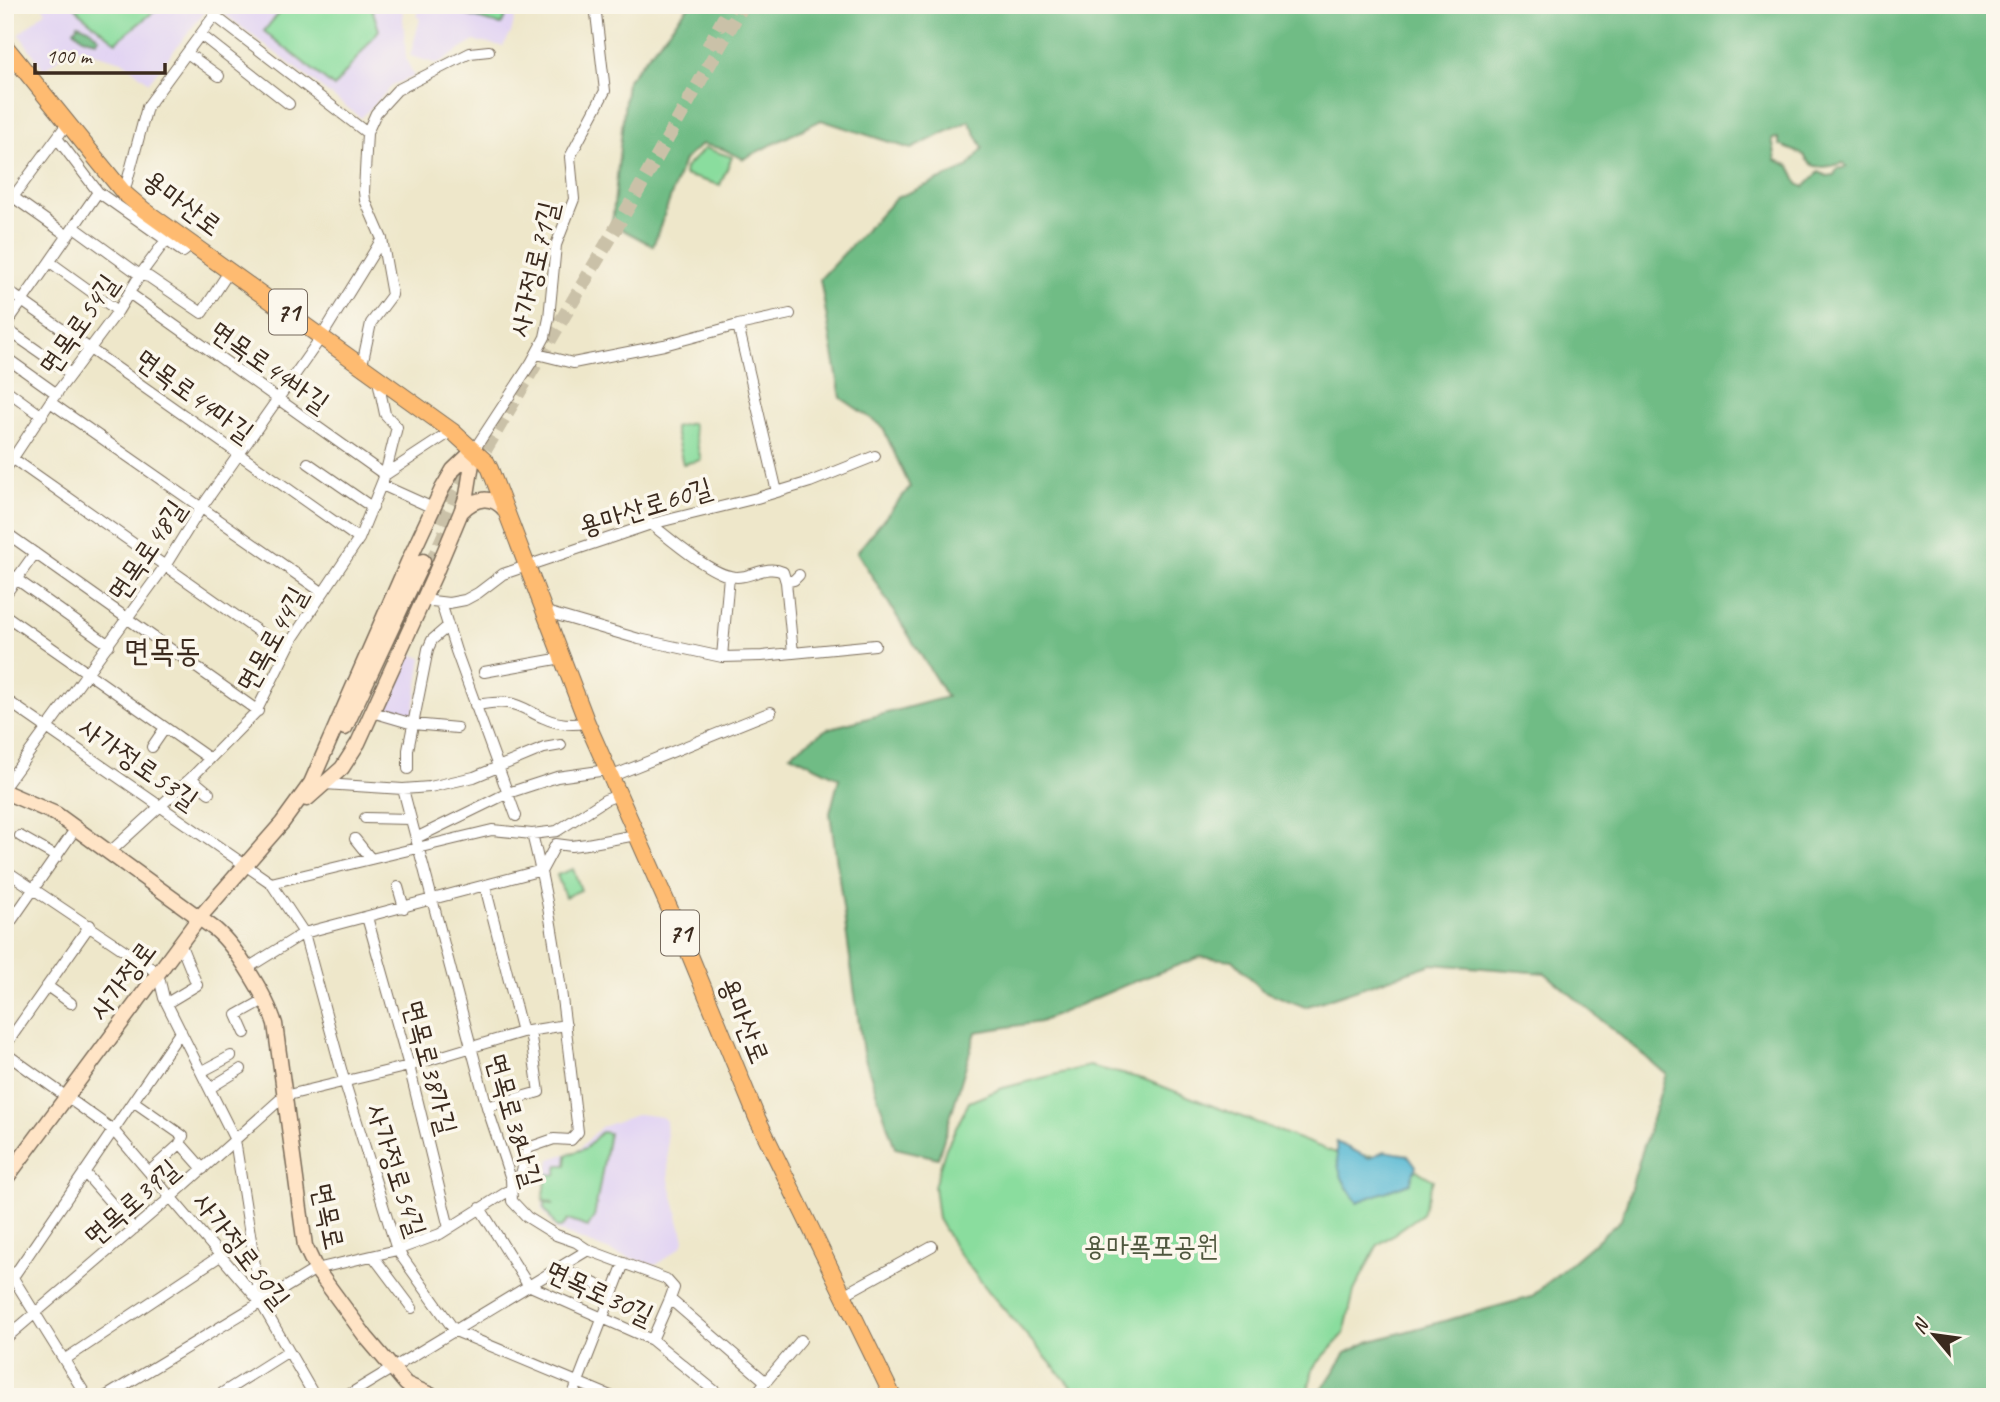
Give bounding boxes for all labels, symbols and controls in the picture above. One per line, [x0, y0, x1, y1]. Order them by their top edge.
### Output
scale bar [35, 32, 164, 76]
text: 100 m [46, 43, 93, 69]
street label: 용마산로 [136, 161, 229, 243]
street label: 사가정로71길 [501, 198, 566, 340]
street label: 면목로54길 [31, 267, 126, 382]
road number: 71 [269, 290, 307, 334]
street label: 면목로44바길 [203, 313, 336, 420]
street label: 면목로44마길 [129, 341, 261, 450]
street label: 용마산로60길 [574, 470, 716, 543]
street label: 면목로48길 [100, 493, 193, 608]
street label: 면목로44길 [228, 580, 315, 698]
district label: 면목동 [123, 630, 201, 671]
street label: 사가정로53길 [72, 710, 205, 817]
road number: 71 [661, 910, 699, 956]
street label: 사가정로 [81, 934, 163, 1027]
street label: 용마산로 [711, 972, 778, 1069]
street label: 면목로38가길 [396, 996, 465, 1138]
street label: 면목로38나길 [479, 1049, 550, 1191]
street label: 사가정로54길 [359, 1099, 434, 1241]
street label: 면목로39길 [76, 1151, 186, 1253]
street label: 면목로 [304, 1179, 353, 1253]
street label: 사가정로50길 [185, 1185, 298, 1315]
park label: 용마폭포공원 [1083, 1228, 1219, 1263]
street label: 면목로30길 [540, 1252, 659, 1333]
north arrow [1898, 1300, 1968, 1370]
text: N [1907, 1313, 1935, 1338]

